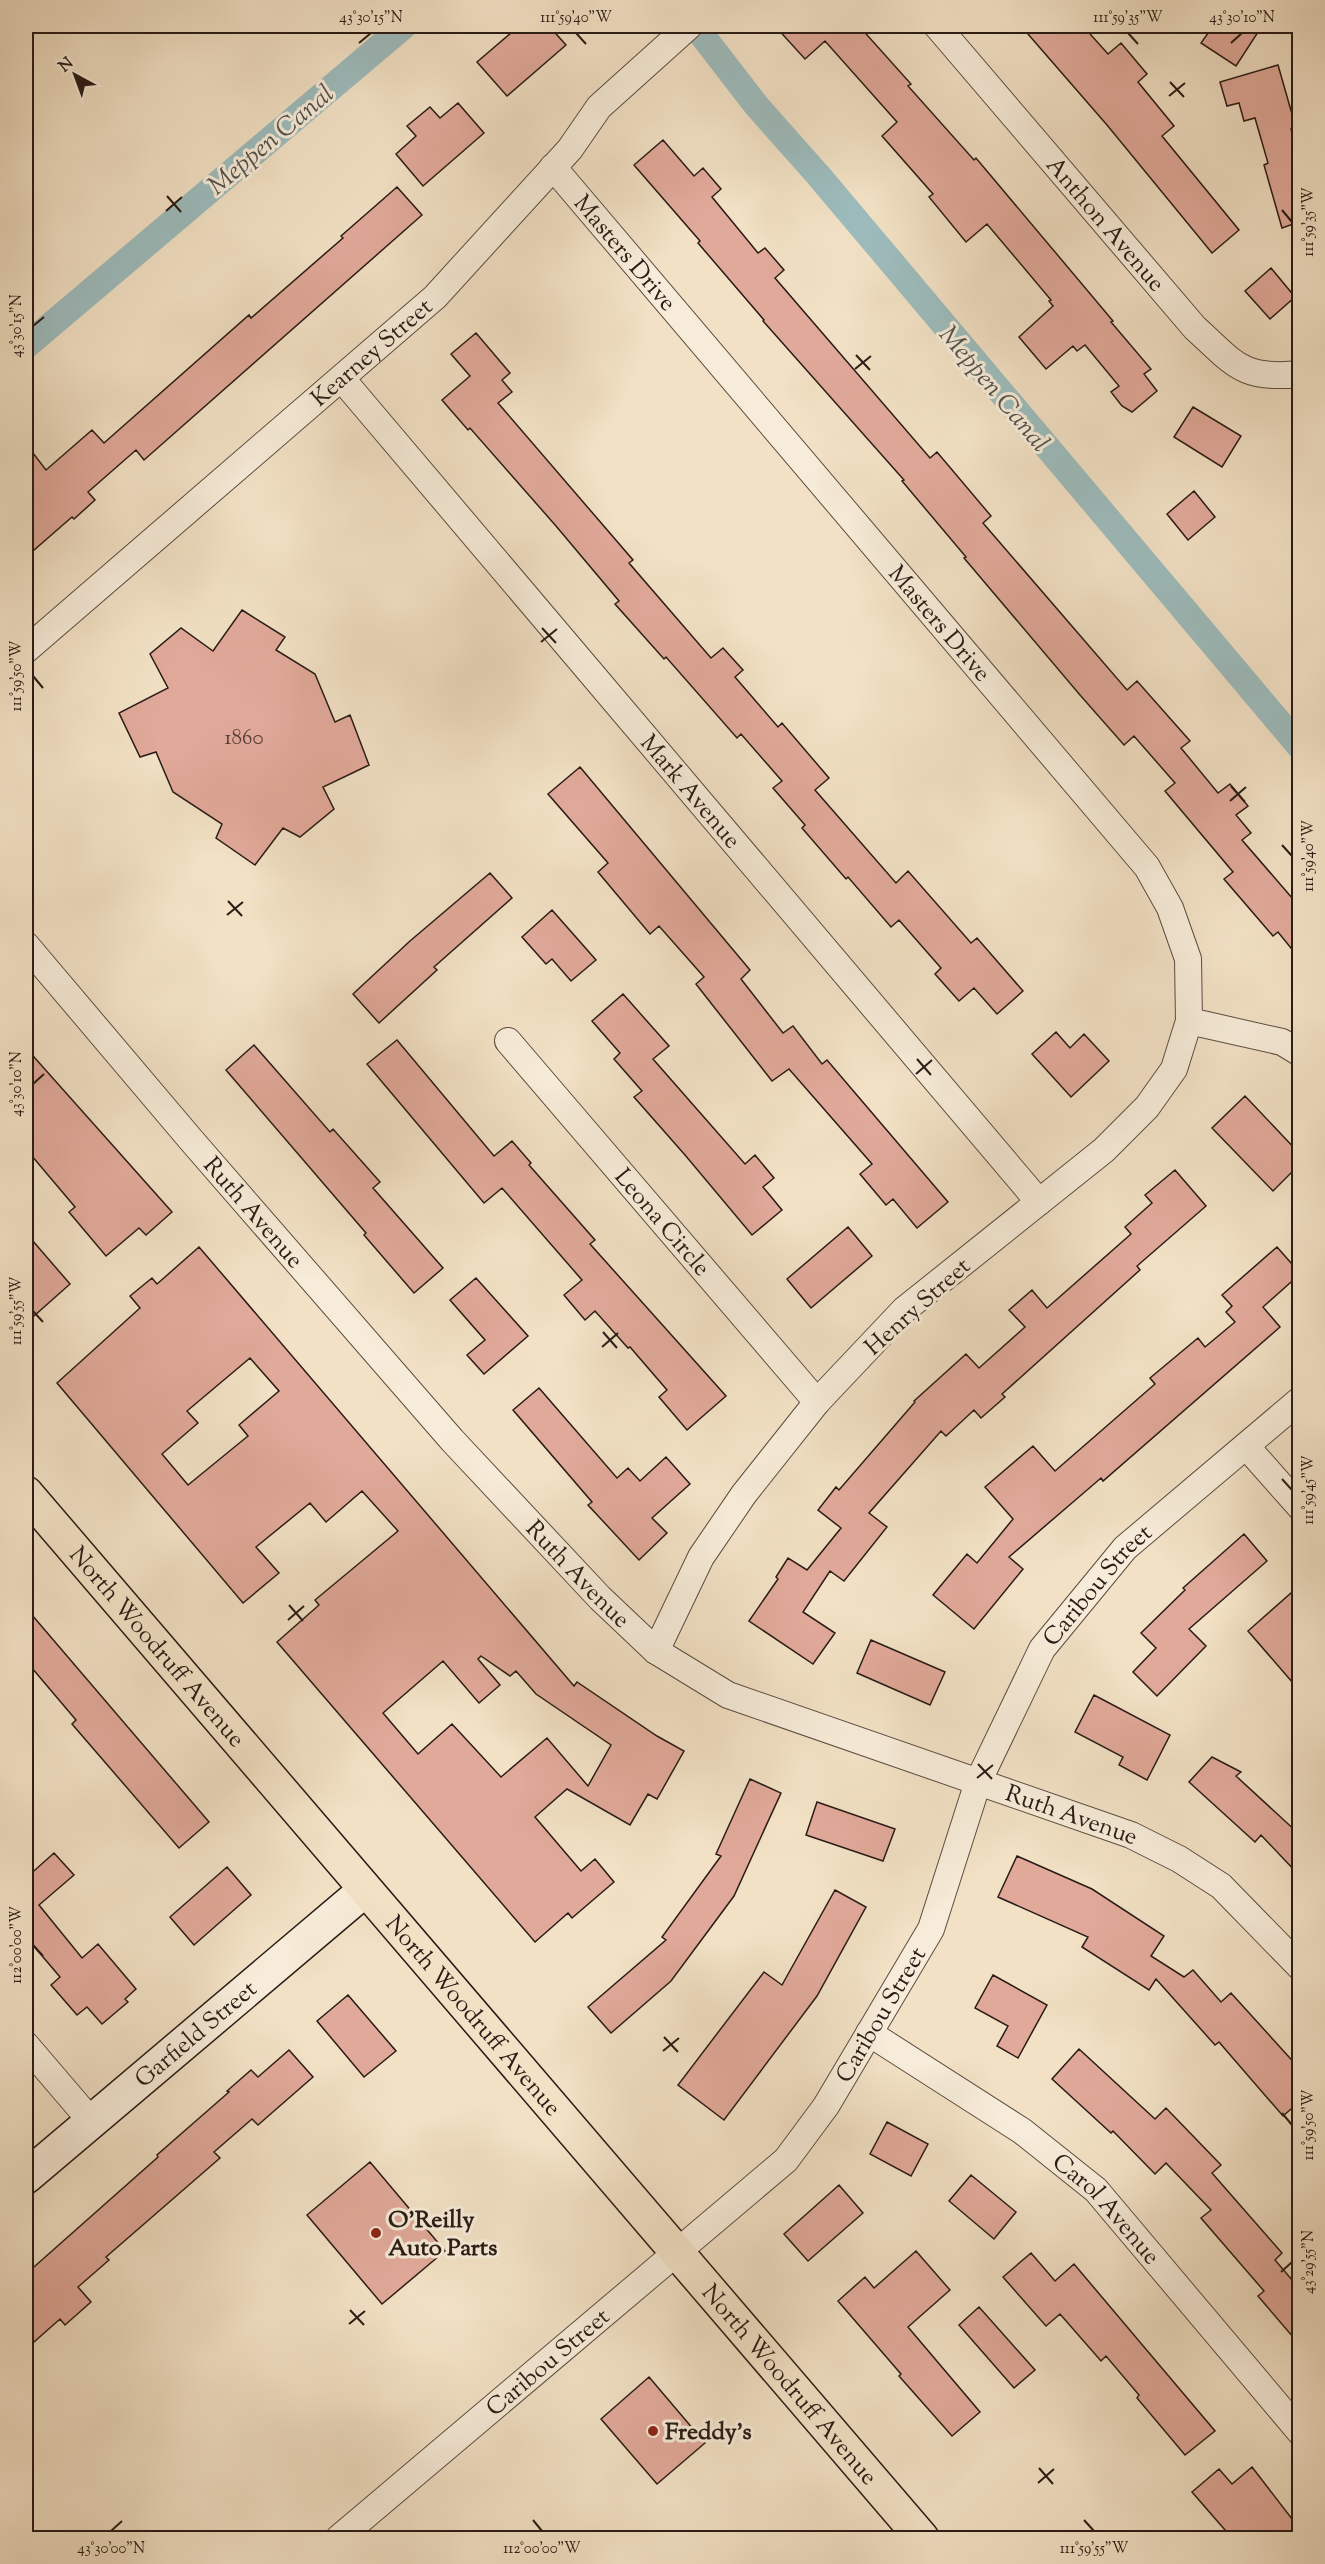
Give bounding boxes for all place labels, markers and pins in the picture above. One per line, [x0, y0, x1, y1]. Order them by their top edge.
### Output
place label: O'Reilly Auto Parts [388, 2204, 498, 2266]
marker: O'Reilly Auto Parts [369, 2226, 383, 2240]
place label: Freddy's [665, 2416, 752, 2450]
marker: Freddy's [646, 2424, 660, 2438]

